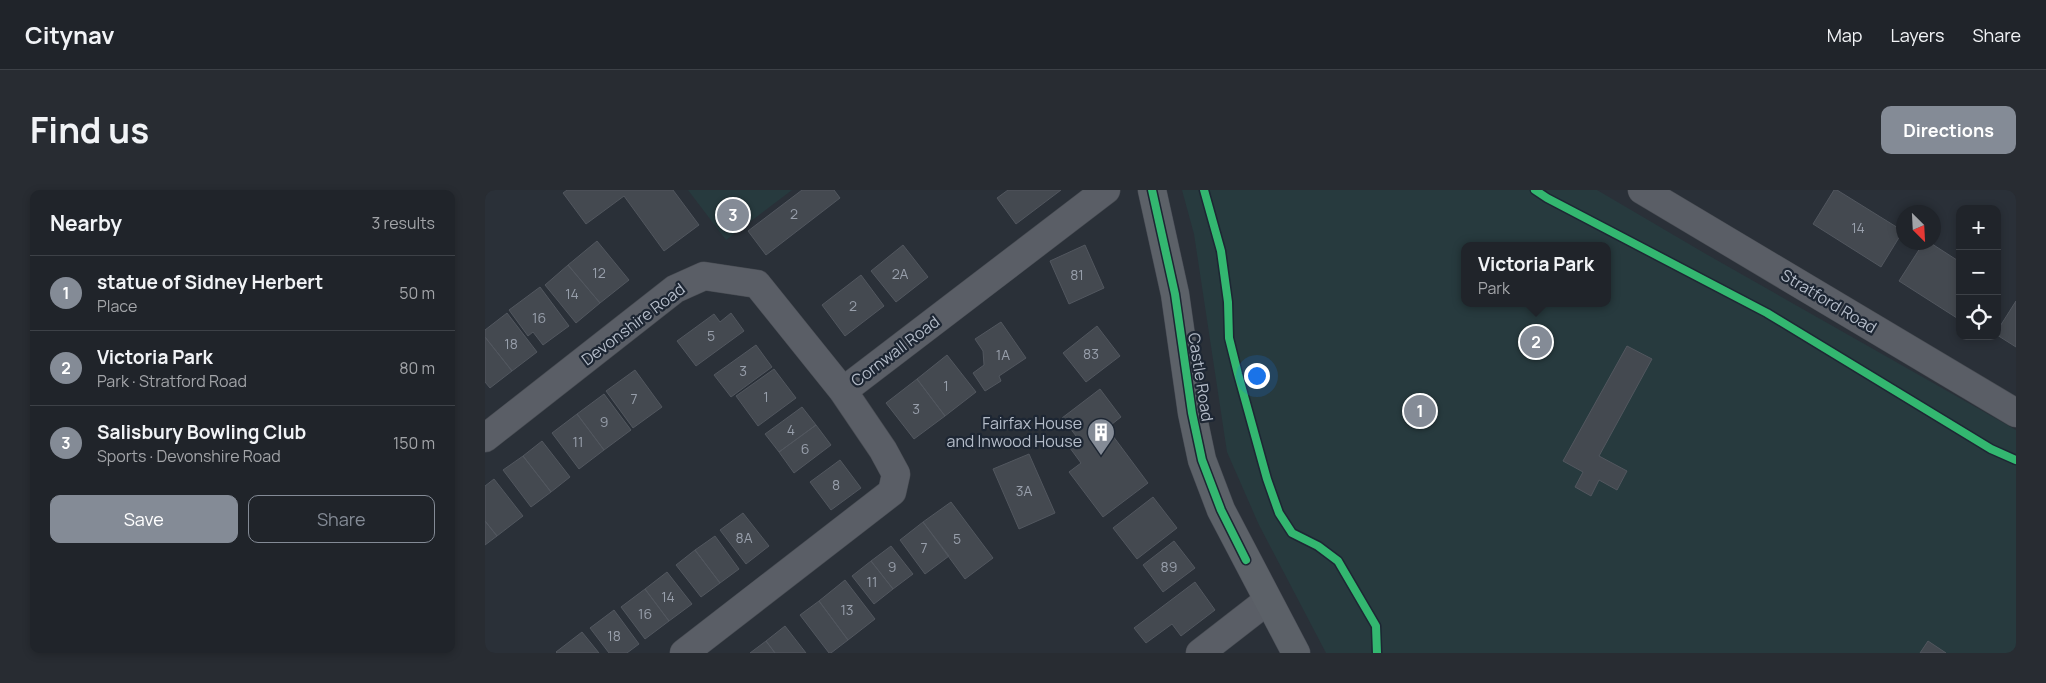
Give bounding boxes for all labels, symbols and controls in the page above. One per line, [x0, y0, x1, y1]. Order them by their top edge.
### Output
text: Citynav [25, 18, 115, 51]
text: Map [1827, 23, 1862, 47]
text: Layers [1890, 23, 1944, 47]
text: Share [1972, 23, 2021, 47]
text: Find us [30, 106, 149, 154]
button: Directions [1881, 106, 2016, 154]
pin: 3 [717, 196, 749, 234]
house number: 2 [790, 204, 798, 223]
north arrow [1896, 205, 1941, 250]
map controls [1956, 205, 2001, 340]
button: + [1956, 205, 2001, 250]
text: Nearby [50, 209, 122, 237]
text: 3 results [372, 212, 435, 234]
house number: 14 [1851, 218, 1865, 237]
popup [1461, 242, 1611, 307]
button: − [1956, 250, 2001, 295]
text: Victoria Park [1478, 251, 1594, 277]
house number: 12 [592, 263, 606, 282]
house number: 2A [892, 264, 908, 283]
street label: Stratford Road [1777, 264, 1881, 338]
house number: 81 [1070, 265, 1084, 284]
text: statue of Sidney Herbert [97, 269, 323, 295]
text: Park [1478, 277, 1510, 299]
street label: Devonshire Road [577, 278, 689, 370]
text: 1 [62, 282, 70, 304]
text: 50 m [399, 282, 435, 304]
house number: 14 [565, 284, 579, 303]
text: Place [97, 295, 137, 317]
button: locate [1956, 295, 2001, 340]
house number: 2 [849, 296, 857, 315]
house number: 16 [532, 308, 546, 327]
street label: Cornwall Road [846, 310, 944, 392]
pin: 2 [1520, 323, 1552, 361]
house number: 5 [707, 326, 715, 345]
street label: Castle Road [1183, 331, 1219, 423]
house number: 18 [504, 334, 518, 353]
text: Victoria Park [97, 344, 213, 370]
house number: 83 [1083, 344, 1099, 363]
house number: 1A [996, 345, 1010, 364]
text: 2 [61, 357, 71, 379]
text: 80 m [399, 357, 435, 379]
house number: 3 [739, 361, 747, 380]
your location [1244, 363, 1270, 389]
text: Park · Stratford Road [97, 370, 247, 392]
house number: 1 [943, 376, 949, 395]
house number: 1 [763, 387, 769, 406]
house number: 7 [630, 389, 638, 408]
pin: 1 [1404, 392, 1436, 430]
house number: 3 [912, 399, 920, 418]
house number: 9 [600, 412, 608, 431]
place label: Fairfax House and Inwood House [947, 412, 1082, 452]
building icon: Fairfax House and Inwood House [1086, 417, 1116, 456]
text: Salisbury Bowling Club [97, 419, 306, 445]
house number: 4 [787, 420, 795, 439]
text: 3 [61, 432, 71, 454]
text: 150 m [393, 432, 435, 454]
house number: 11 [573, 432, 583, 451]
house number: 6 [801, 439, 809, 458]
text: Sports · Devonshire Road [97, 445, 281, 467]
house number: 8 [832, 475, 840, 494]
house number: 3A [1016, 481, 1032, 500]
button: Save [50, 495, 238, 543]
button: Share [248, 495, 435, 543]
house number: 8A [736, 528, 753, 547]
house number: 5 [953, 529, 961, 548]
house number: 7 [920, 538, 928, 557]
house number: 9 [888, 557, 896, 576]
house number: 89 [1161, 557, 1177, 576]
house number: 11 [867, 572, 877, 591]
house number: 14 [661, 587, 675, 606]
house number: 13 [840, 600, 854, 619]
house number: 16 [638, 604, 652, 623]
house number: 18 [607, 626, 621, 645]

